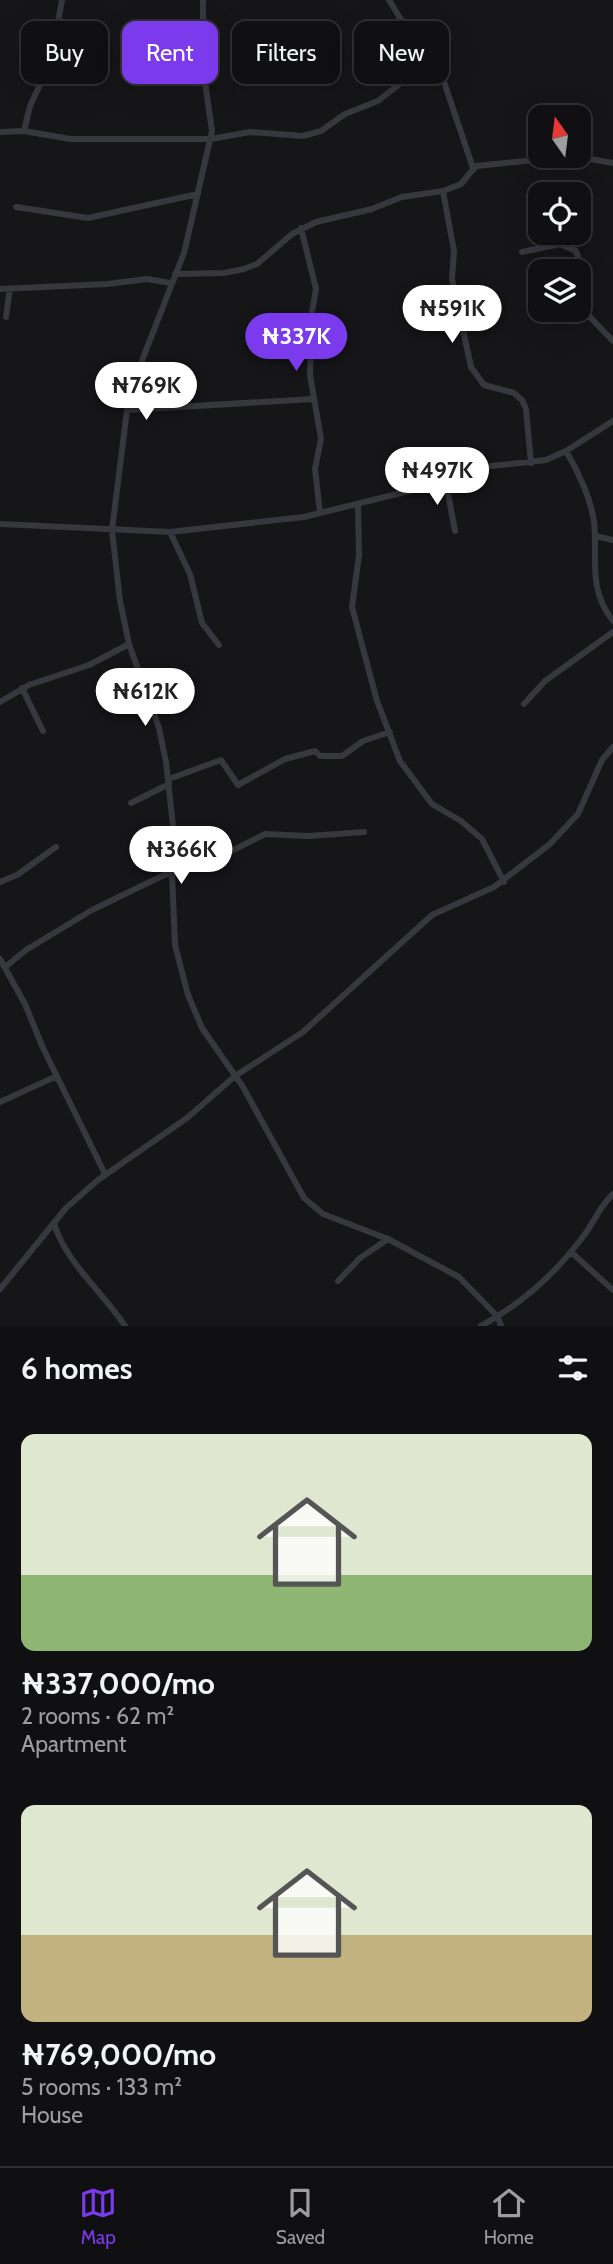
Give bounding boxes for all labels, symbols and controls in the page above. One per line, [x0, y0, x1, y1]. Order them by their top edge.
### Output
chip: Buy [21, 21, 108, 84]
chip: Rent [122, 21, 218, 84]
chip: Filters [232, 21, 340, 84]
chip: New [354, 21, 449, 84]
north arrow [528, 105, 592, 168]
map controls [528, 105, 591, 322]
button: locate [528, 182, 591, 245]
button: layers [528, 259, 591, 322]
pin: ₦591K [403, 286, 501, 345]
text: ₦591K [419, 294, 485, 322]
pin: ₦337K [247, 314, 345, 373]
text: ₦337K [261, 322, 331, 350]
pin: ₦769K [97, 362, 195, 422]
text: ₦769K [111, 371, 181, 399]
pin: ₦497K [388, 448, 486, 507]
text: ₦497K [401, 456, 473, 484]
pin: ₦612K [96, 668, 194, 728]
text: ₦612K [112, 677, 178, 705]
pin: ₦366K [132, 826, 230, 886]
text: ₦366K [145, 835, 217, 863]
icon: filters [554, 1349, 592, 1387]
text: 6 homes [21, 1350, 132, 1387]
icon: home [244, 1479, 370, 1605]
text: ₦337,000/mo [21, 1665, 215, 1702]
text: 2 rooms · 62 m² [21, 1702, 174, 1730]
text: Apartment [21, 1730, 126, 1758]
icon: home [244, 1850, 370, 1976]
text: ₦769,000/mo [21, 2036, 216, 2073]
text: 5 rooms · 133 m² [21, 2073, 182, 2101]
text: House [21, 2101, 83, 2129]
tab: Map [79, 2184, 117, 2249]
tab: Saved [276, 2184, 325, 2249]
tab: Home [484, 2184, 534, 2249]

